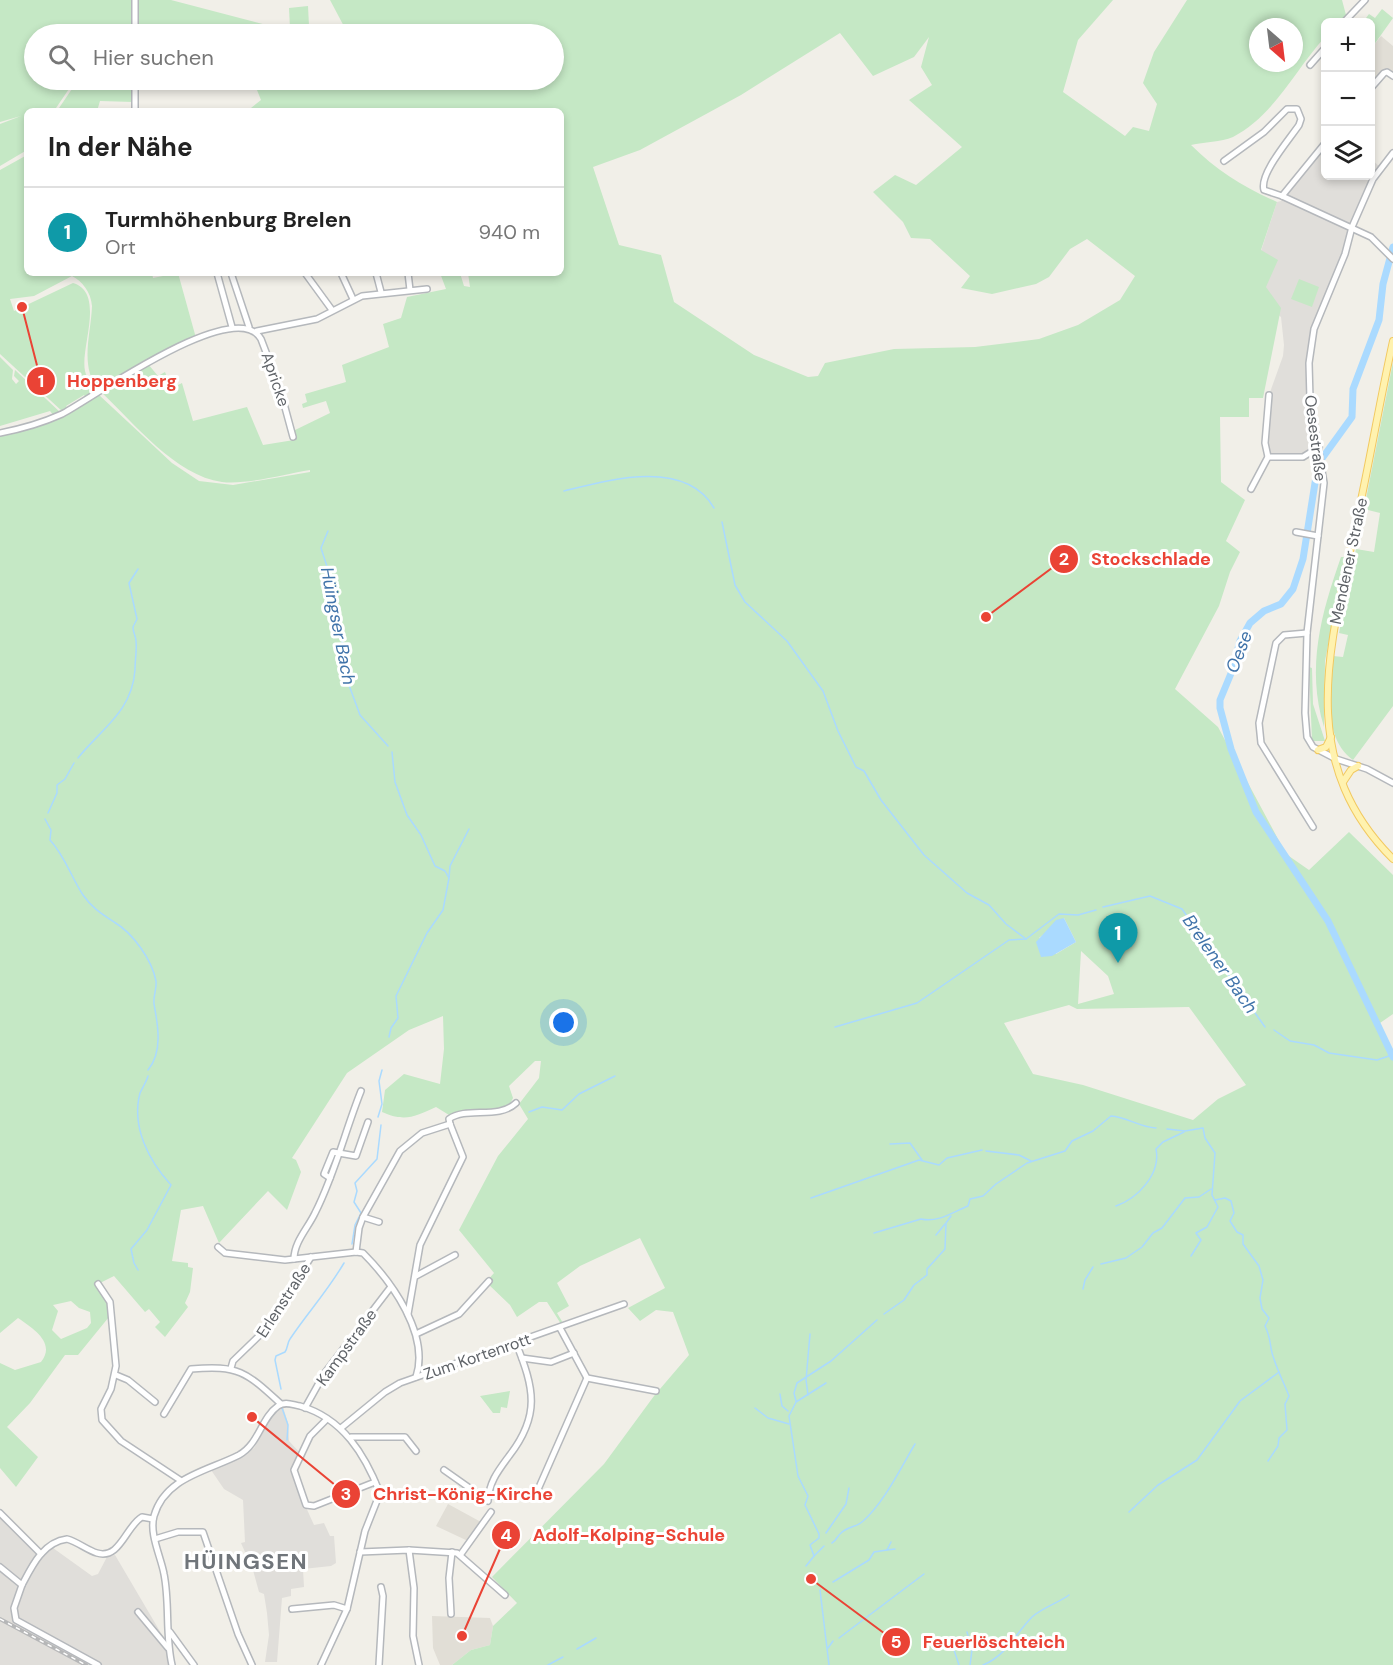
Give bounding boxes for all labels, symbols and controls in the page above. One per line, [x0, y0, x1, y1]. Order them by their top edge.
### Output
north arrow [1249, 18, 1303, 72]
map controls [1321, 18, 1375, 180]
button: + [1321, 18, 1375, 72]
search box [24, 24, 564, 90]
icon: search [45, 41, 78, 74]
text: Hier suchen [93, 43, 214, 72]
button: − [1321, 72, 1375, 126]
button: layers [1321, 126, 1375, 180]
text: In der Nähe [48, 130, 193, 164]
text: Turmhöhenburg Brelen [105, 205, 352, 234]
text: 1 [64, 219, 71, 245]
text: 940 m [478, 219, 540, 245]
text: Ort [105, 234, 136, 260]
street label: Apricke [256, 349, 295, 409]
callout: Hoppenberg [26, 363, 189, 399]
text: 1 [38, 369, 44, 393]
text: Hoppenberg [67, 369, 177, 393]
street label: Oesestraße [1300, 394, 1331, 482]
street label: Mendener Straße [1325, 496, 1372, 626]
callout: Stockschlade [1049, 541, 1223, 577]
text: 2 [1059, 547, 1069, 571]
text: Stockschlade [1091, 547, 1211, 571]
water label: Hüingser Bach [315, 565, 361, 687]
water label: Oese [1220, 627, 1258, 677]
water label: Brelener Bach [1177, 910, 1263, 1018]
pin: 1 [1098, 914, 1138, 963]
your location [549, 1008, 578, 1037]
street label: Erlenstraße [252, 1259, 315, 1342]
street label: Kampstraße [311, 1305, 381, 1390]
street label: Zum Kortenrott [421, 1328, 534, 1385]
callout: Christ-König-Kirche [331, 1476, 565, 1512]
text: 3 [341, 1482, 351, 1506]
text: Christ-König-Kirche [373, 1482, 553, 1506]
callout: Adolf-Kolping-Schule [491, 1517, 737, 1553]
text: 4 [500, 1523, 512, 1547]
text: Adolf-Kolping-Schule [533, 1523, 725, 1547]
district label: HÜINGSEN [184, 1547, 308, 1576]
callout: Feuerlöschteich [881, 1624, 1077, 1660]
text: 5 [890, 1630, 902, 1654]
text: Feuerlöschteich [923, 1630, 1065, 1654]

